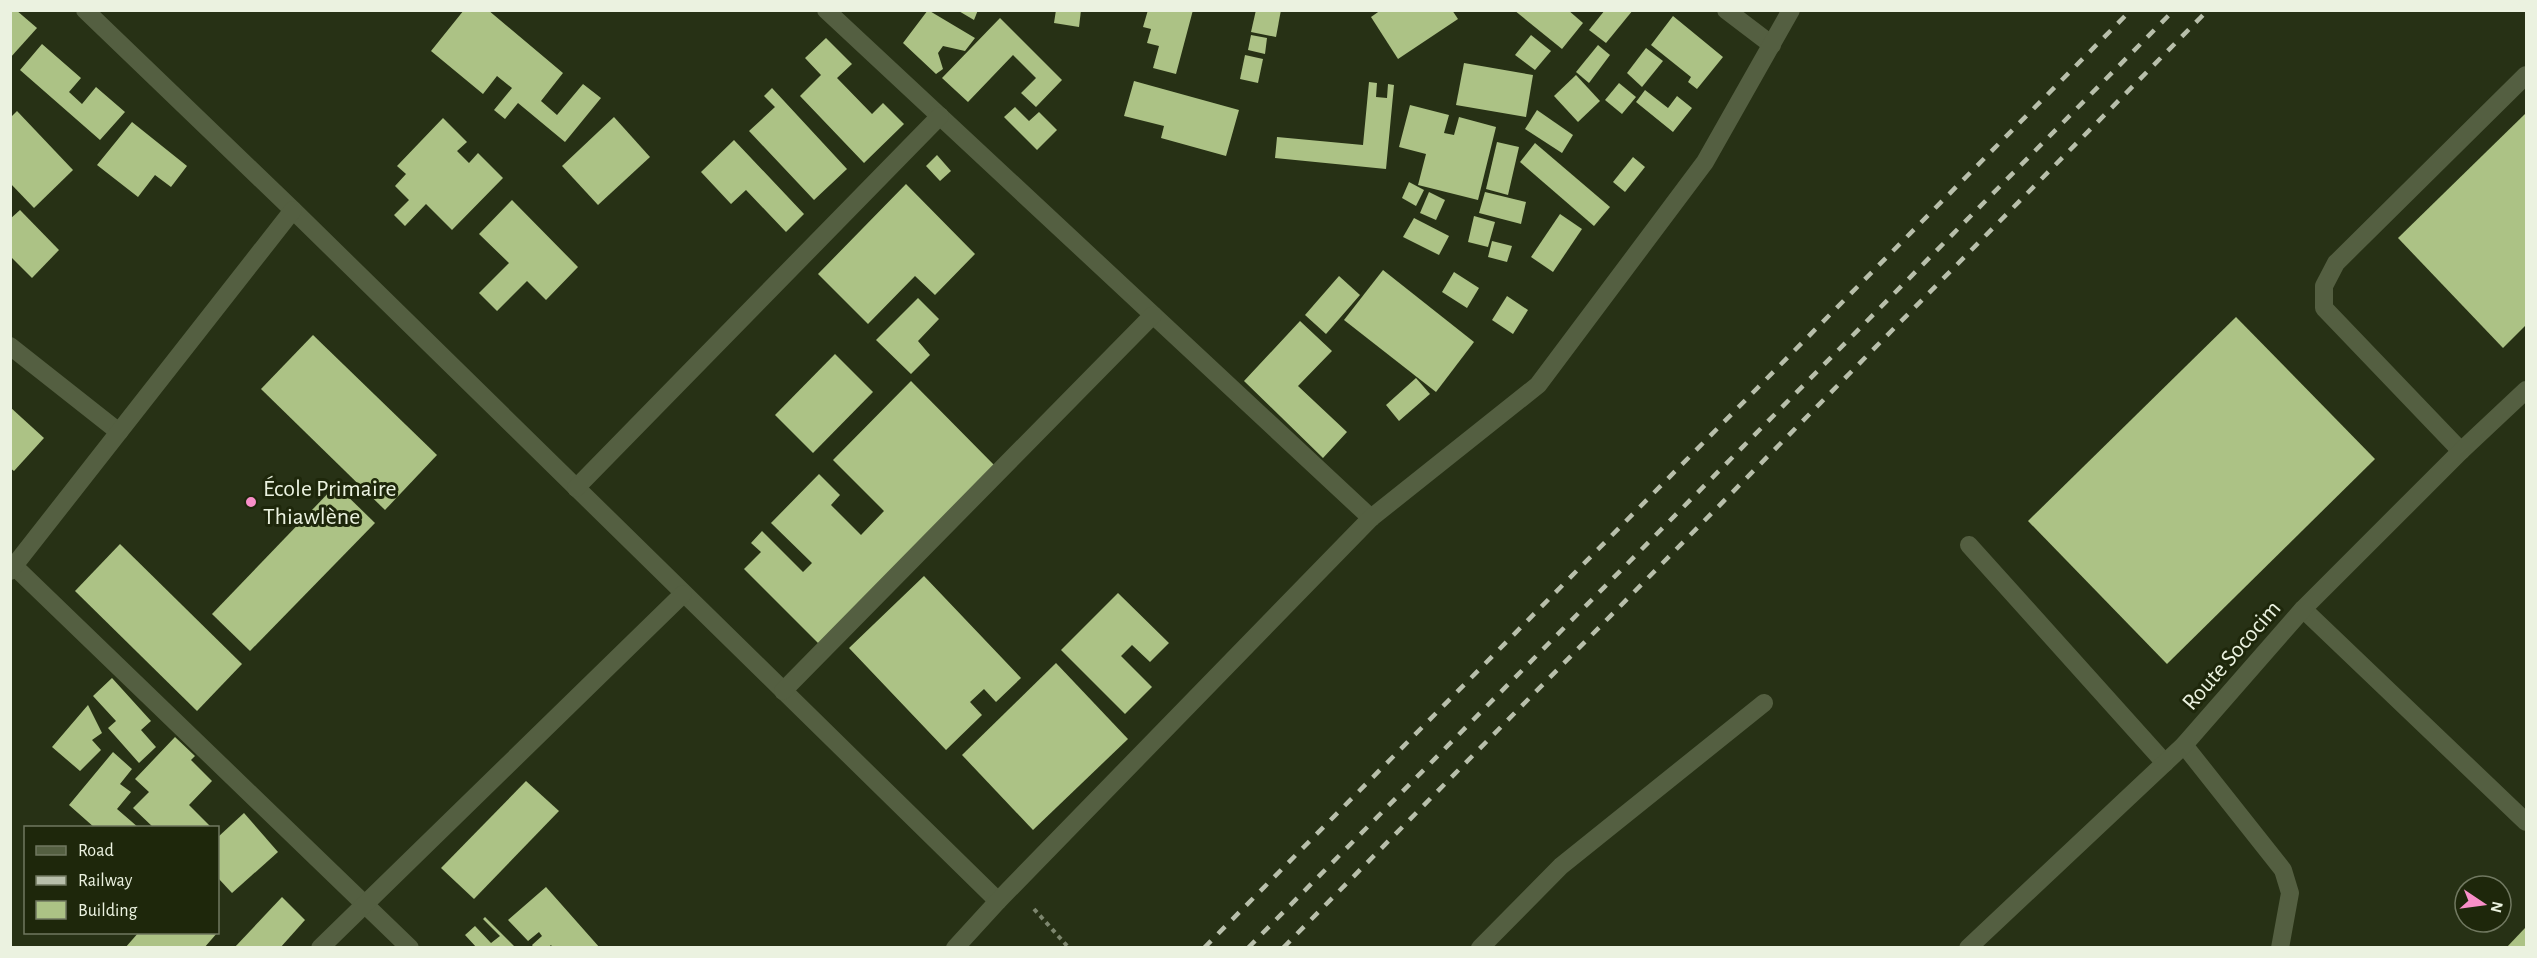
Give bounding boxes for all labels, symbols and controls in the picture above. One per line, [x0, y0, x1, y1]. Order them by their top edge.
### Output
place label: École Primaire Thiawlène [263, 475, 397, 529]
marker: École Primaire Thiawlène [244, 495, 258, 509]
street label: Route Sococim [2178, 596, 2286, 715]
legend [24, 826, 219, 934]
text: Road [78, 842, 114, 860]
text: Railway [78, 872, 133, 890]
north arrow [2453, 874, 2513, 934]
text: N [2488, 900, 2506, 914]
text: Building [78, 902, 138, 920]

